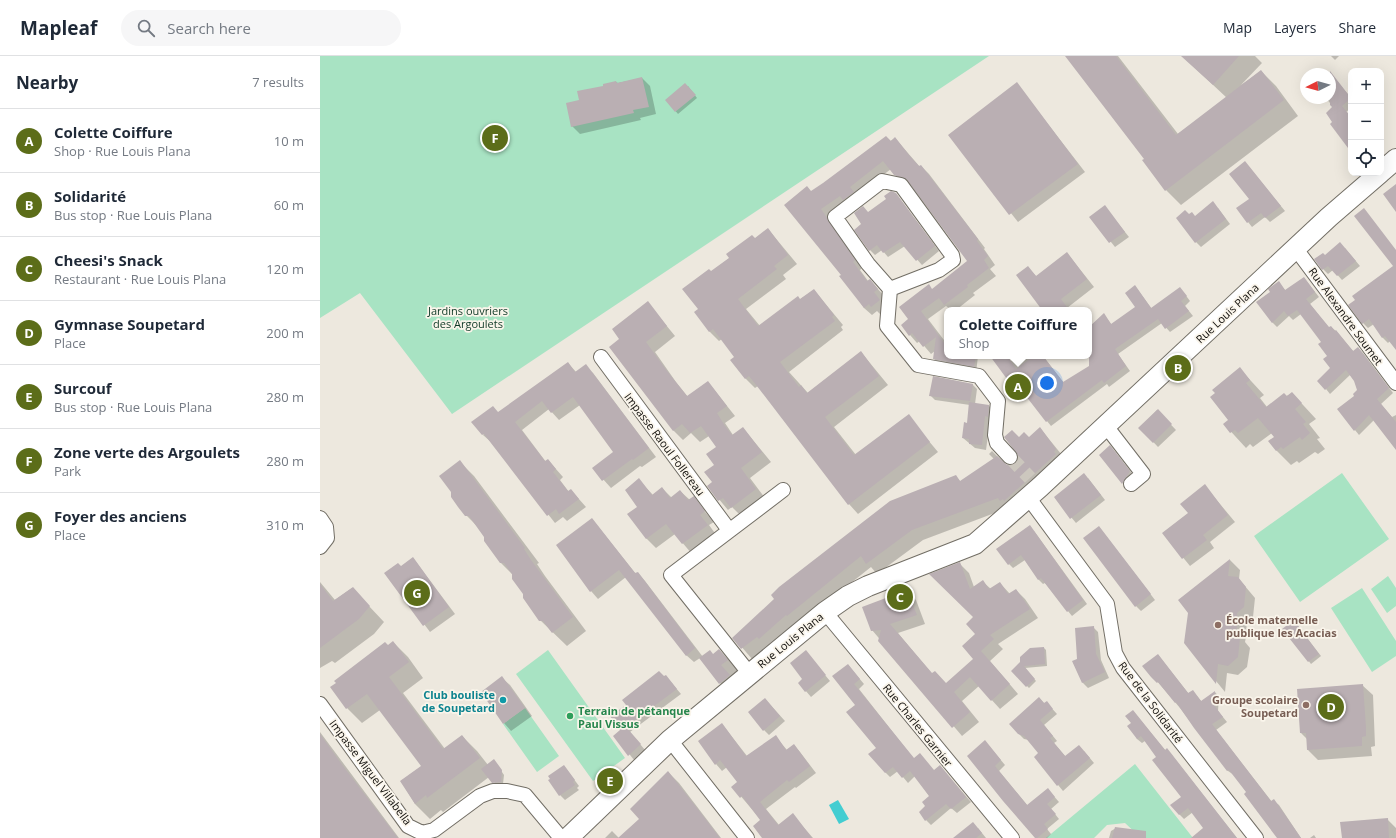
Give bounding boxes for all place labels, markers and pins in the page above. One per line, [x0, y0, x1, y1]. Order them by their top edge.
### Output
pin: F [482, 123, 508, 153]
pin: B [1165, 353, 1191, 383]
pin: A [1005, 372, 1031, 402]
pin: G [404, 578, 430, 608]
pin: C [887, 582, 913, 612]
place label: École maternelle publique les Acacias [1226, 612, 1337, 640]
marker: École maternelle publique les Acacias [1213, 620, 1223, 630]
place label: Club bouliste de Soupetard [422, 687, 495, 715]
place label: Groupe scolaire Soupetard [1212, 692, 1298, 720]
pin: D [1318, 692, 1344, 722]
marker: Club bouliste de Soupetard [498, 695, 508, 705]
marker: Groupe scolaire Soupetard [1301, 700, 1311, 710]
place label: Terrain de pétanque Paul Vissus [578, 703, 691, 731]
marker: Terrain de pétanque Paul Vissus [565, 711, 575, 721]
pin: E [597, 766, 623, 796]

